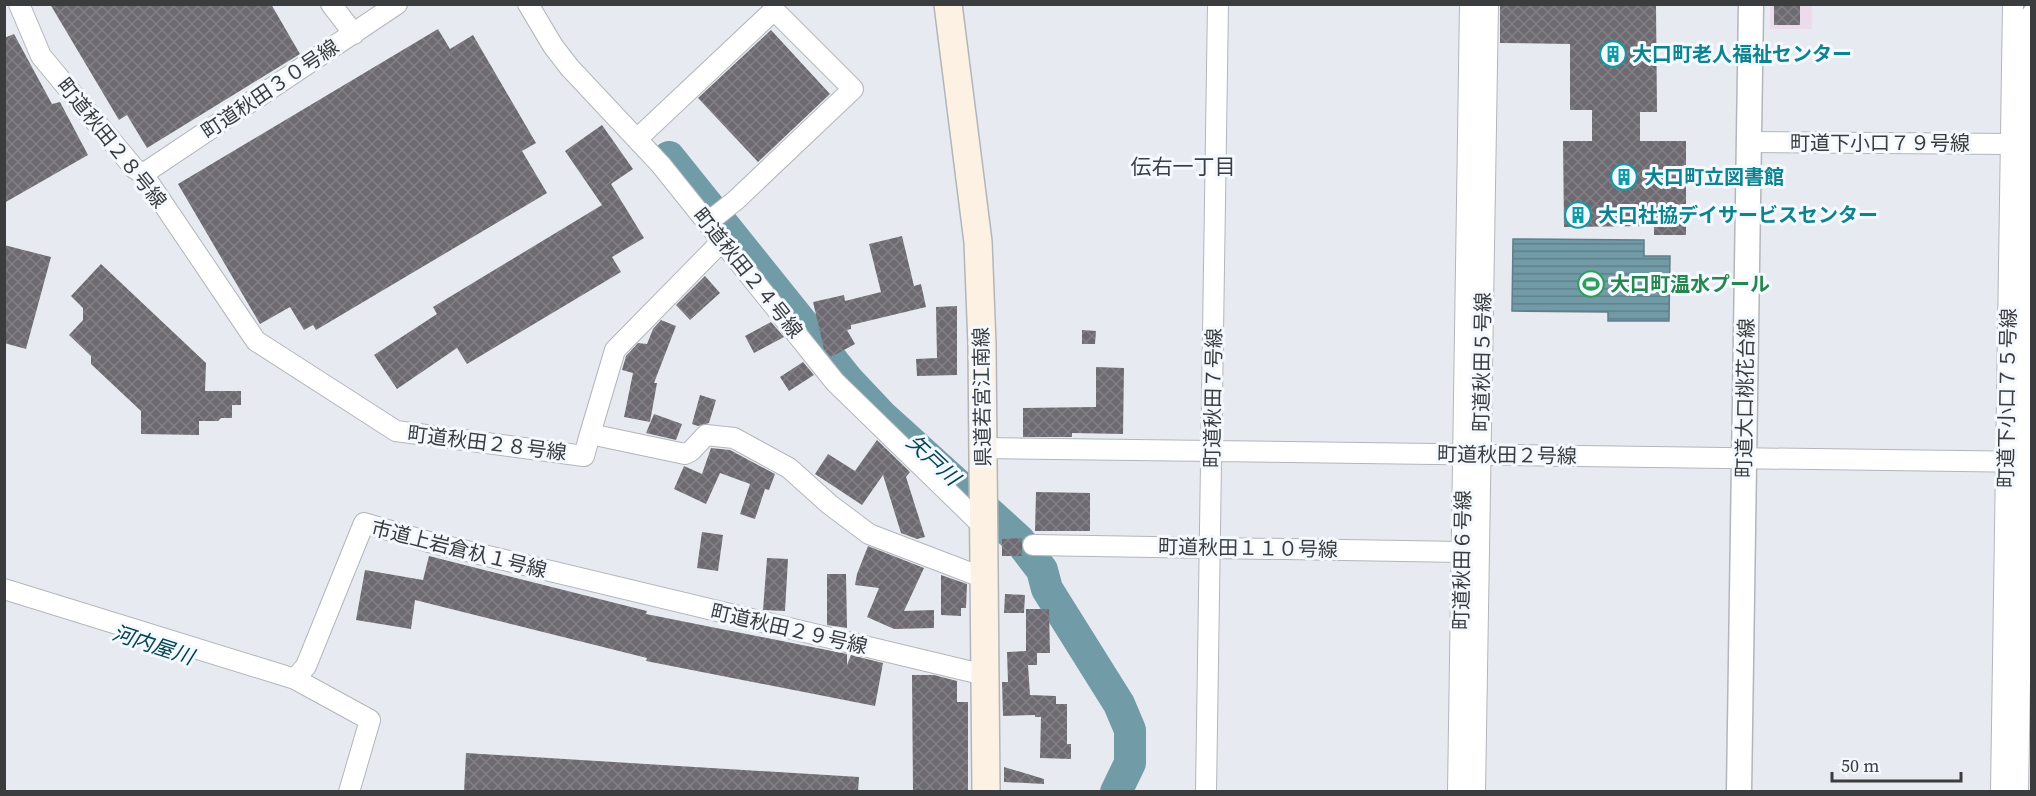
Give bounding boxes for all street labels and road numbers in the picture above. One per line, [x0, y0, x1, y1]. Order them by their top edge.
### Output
street label: 町道秋田３０号線 [196, 33, 344, 145]
street label: 町道秋田２８号線 [51, 72, 173, 214]
street label: 町道下小口７９号線 [1790, 129, 1970, 157]
street label: 町道秋田２４号線 [687, 202, 809, 344]
street label: 町道秋田５号線 [1467, 292, 1497, 432]
street label: 町道下小口７５号線 [1991, 308, 2023, 488]
street label: 町道大口桃花台線 [1730, 318, 1760, 478]
street label: 県道若宮江南線 [967, 327, 997, 467]
street label: 町道秋田７号線 [1198, 328, 1228, 468]
street label: 町道秋田２８号線 [406, 419, 568, 467]
street label: 町道秋田２号線 [1437, 440, 1577, 470]
street label: 町道秋田６号線 [1447, 490, 1477, 630]
street label: 市道上岩倉杁１号線 [368, 514, 550, 584]
street label: 町道秋田１１０号線 [1158, 532, 1338, 564]
street label: 町道秋田２９号線 [708, 597, 870, 661]

